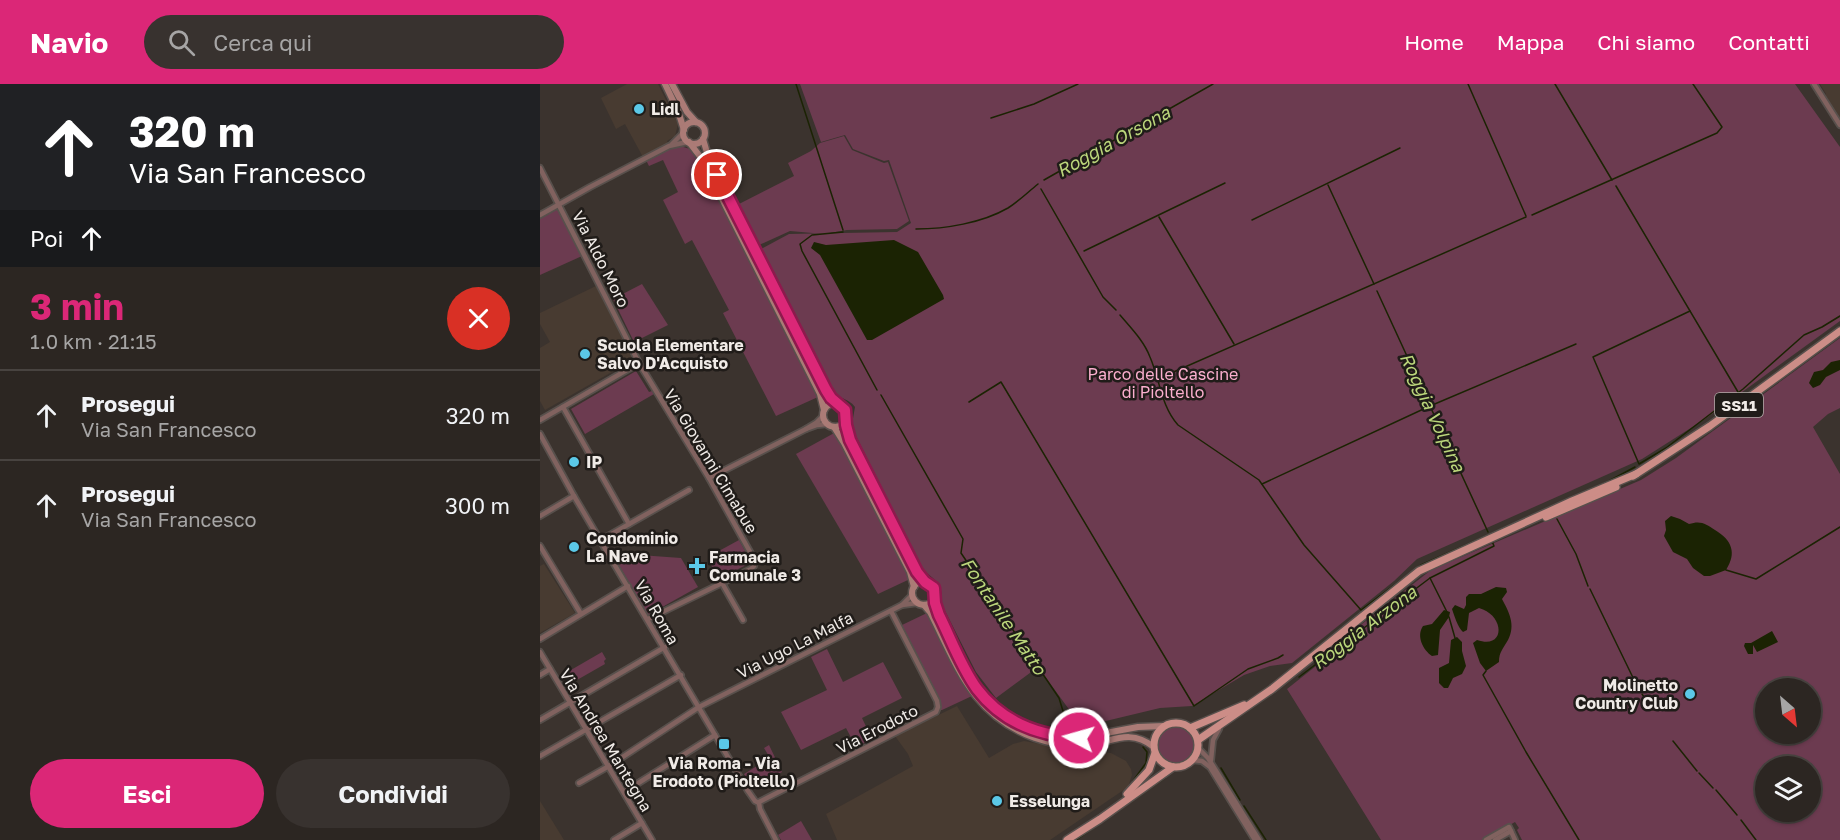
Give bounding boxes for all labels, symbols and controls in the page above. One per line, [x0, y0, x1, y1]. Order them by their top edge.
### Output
search box [144, 15, 564, 69]
text: Navio [30, 26, 108, 59]
icon: search [165, 26, 198, 59]
text: Cerca qui [213, 29, 312, 56]
text: Home [1404, 29, 1464, 55]
text: Mappa [1497, 29, 1564, 55]
text: Chi siamo [1597, 29, 1695, 55]
text: Contatti [1728, 29, 1810, 55]
place label: Lidl [651, 99, 680, 119]
water label: Roggia Orsona [1052, 100, 1174, 181]
marker: Lidl [632, 102, 646, 116]
text: 320 m [129, 106, 255, 156]
icon: ahead [30, 108, 108, 186]
pin [691, 149, 742, 200]
text: Via San Francesco [129, 157, 366, 189]
icon: arrive [700, 158, 733, 191]
street label: Via Aldo Moro [568, 207, 634, 311]
icon: ahead [75, 222, 108, 255]
text: Poi [30, 225, 63, 252]
text: 3 min [30, 285, 124, 328]
button: close [447, 287, 510, 350]
text: 1.0 km · 21:15 [30, 329, 157, 353]
place label: Scuola Elementare Salvo D'Acquisto [597, 335, 744, 373]
marker: Scuola Elementare Salvo D'Acquisto [578, 347, 592, 361]
water label: Roggia Volpina [1396, 349, 1471, 476]
park label: Parco delle Cascine di Pioltello [1088, 364, 1238, 402]
street label: Via Giovanni Cimabue [660, 385, 762, 537]
text: Prosegui [81, 390, 175, 417]
road number: SS11 [1715, 393, 1763, 417]
icon: ahead [30, 399, 63, 432]
text: 320 m [446, 402, 510, 429]
text: Via San Francesco [81, 417, 257, 441]
place label: IP [586, 452, 602, 472]
marker: IP [567, 455, 581, 469]
text: Prosegui [81, 480, 175, 507]
icon: ahead [30, 489, 63, 522]
text: 300 m [445, 492, 510, 519]
text: Via San Francesco [81, 507, 257, 531]
place label: Condominio La Nave [586, 528, 679, 566]
marker: Condominio La Nave [567, 540, 581, 554]
place label: Farmacia Comunale 3 [709, 547, 801, 585]
water label: Fontanile Matto [957, 553, 1052, 680]
marker: Farmacia Comunale 3 [690, 559, 704, 573]
street label: Via Roma [630, 576, 684, 648]
water label: Roggia Arzona [1307, 580, 1421, 673]
street label: Via Ugo La Malfa [734, 607, 856, 683]
street label: Via Andrea Mantegna [555, 665, 657, 815]
place label: Molinetto Country Club [1575, 675, 1678, 713]
north arrow [1755, 678, 1821, 744]
map controls [1755, 678, 1821, 822]
marker: Molinetto Country Club [1683, 687, 1697, 701]
street label: Via Erodoto [833, 700, 921, 758]
position arrow [1047, 706, 1111, 770]
marker: Via Roma - Via Erodoto (Pioltello) [717, 737, 731, 751]
place label: Via Roma - Via Erodoto (Pioltello) [653, 753, 795, 791]
button: layers [1755, 756, 1821, 822]
button: Esci [30, 759, 264, 828]
button: Condividi [276, 759, 510, 828]
place label: Esselunga [1009, 791, 1090, 811]
marker: Esselunga [990, 794, 1004, 808]

